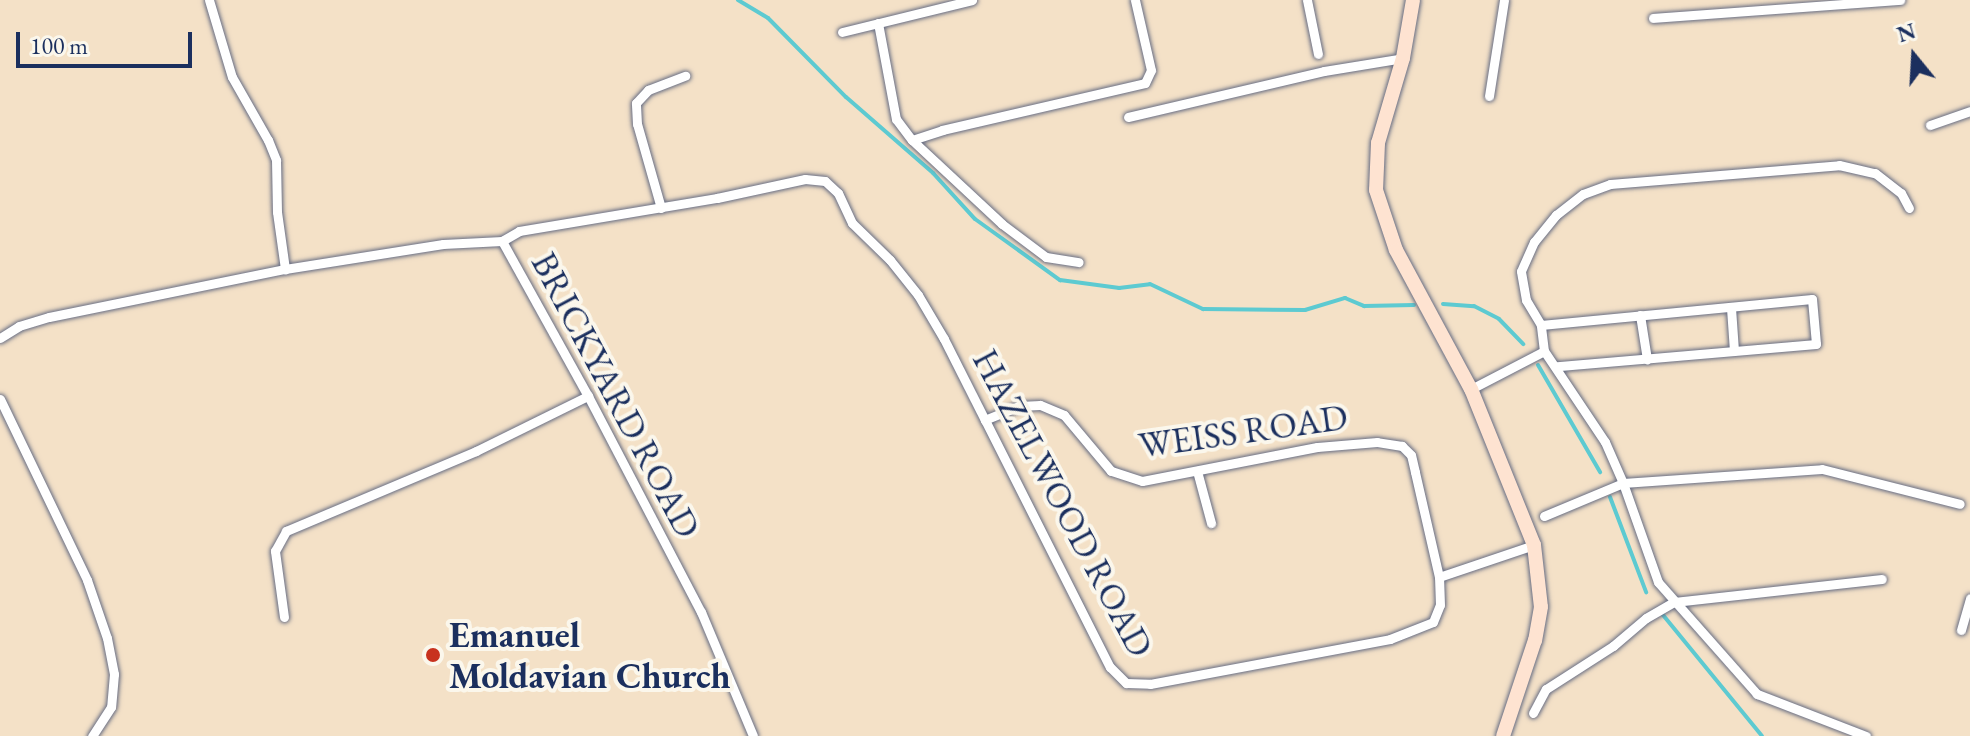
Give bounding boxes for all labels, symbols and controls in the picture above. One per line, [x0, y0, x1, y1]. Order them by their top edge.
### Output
scale bar [20, 16, 196, 66]
north arrow [1874, 16, 1954, 96]
text: N [1893, 16, 1919, 49]
text: 100 m [30, 30, 88, 61]
street label: BRICKYARD ROAD [522, 245, 710, 545]
street label: HAZELWOOD ROAD [964, 342, 1162, 664]
street label: WEISS ROAD [1136, 395, 1350, 467]
place label: Emanuel Moldavian Church [449, 612, 731, 697]
marker: Emanuel Moldavian Church [424, 646, 442, 664]

